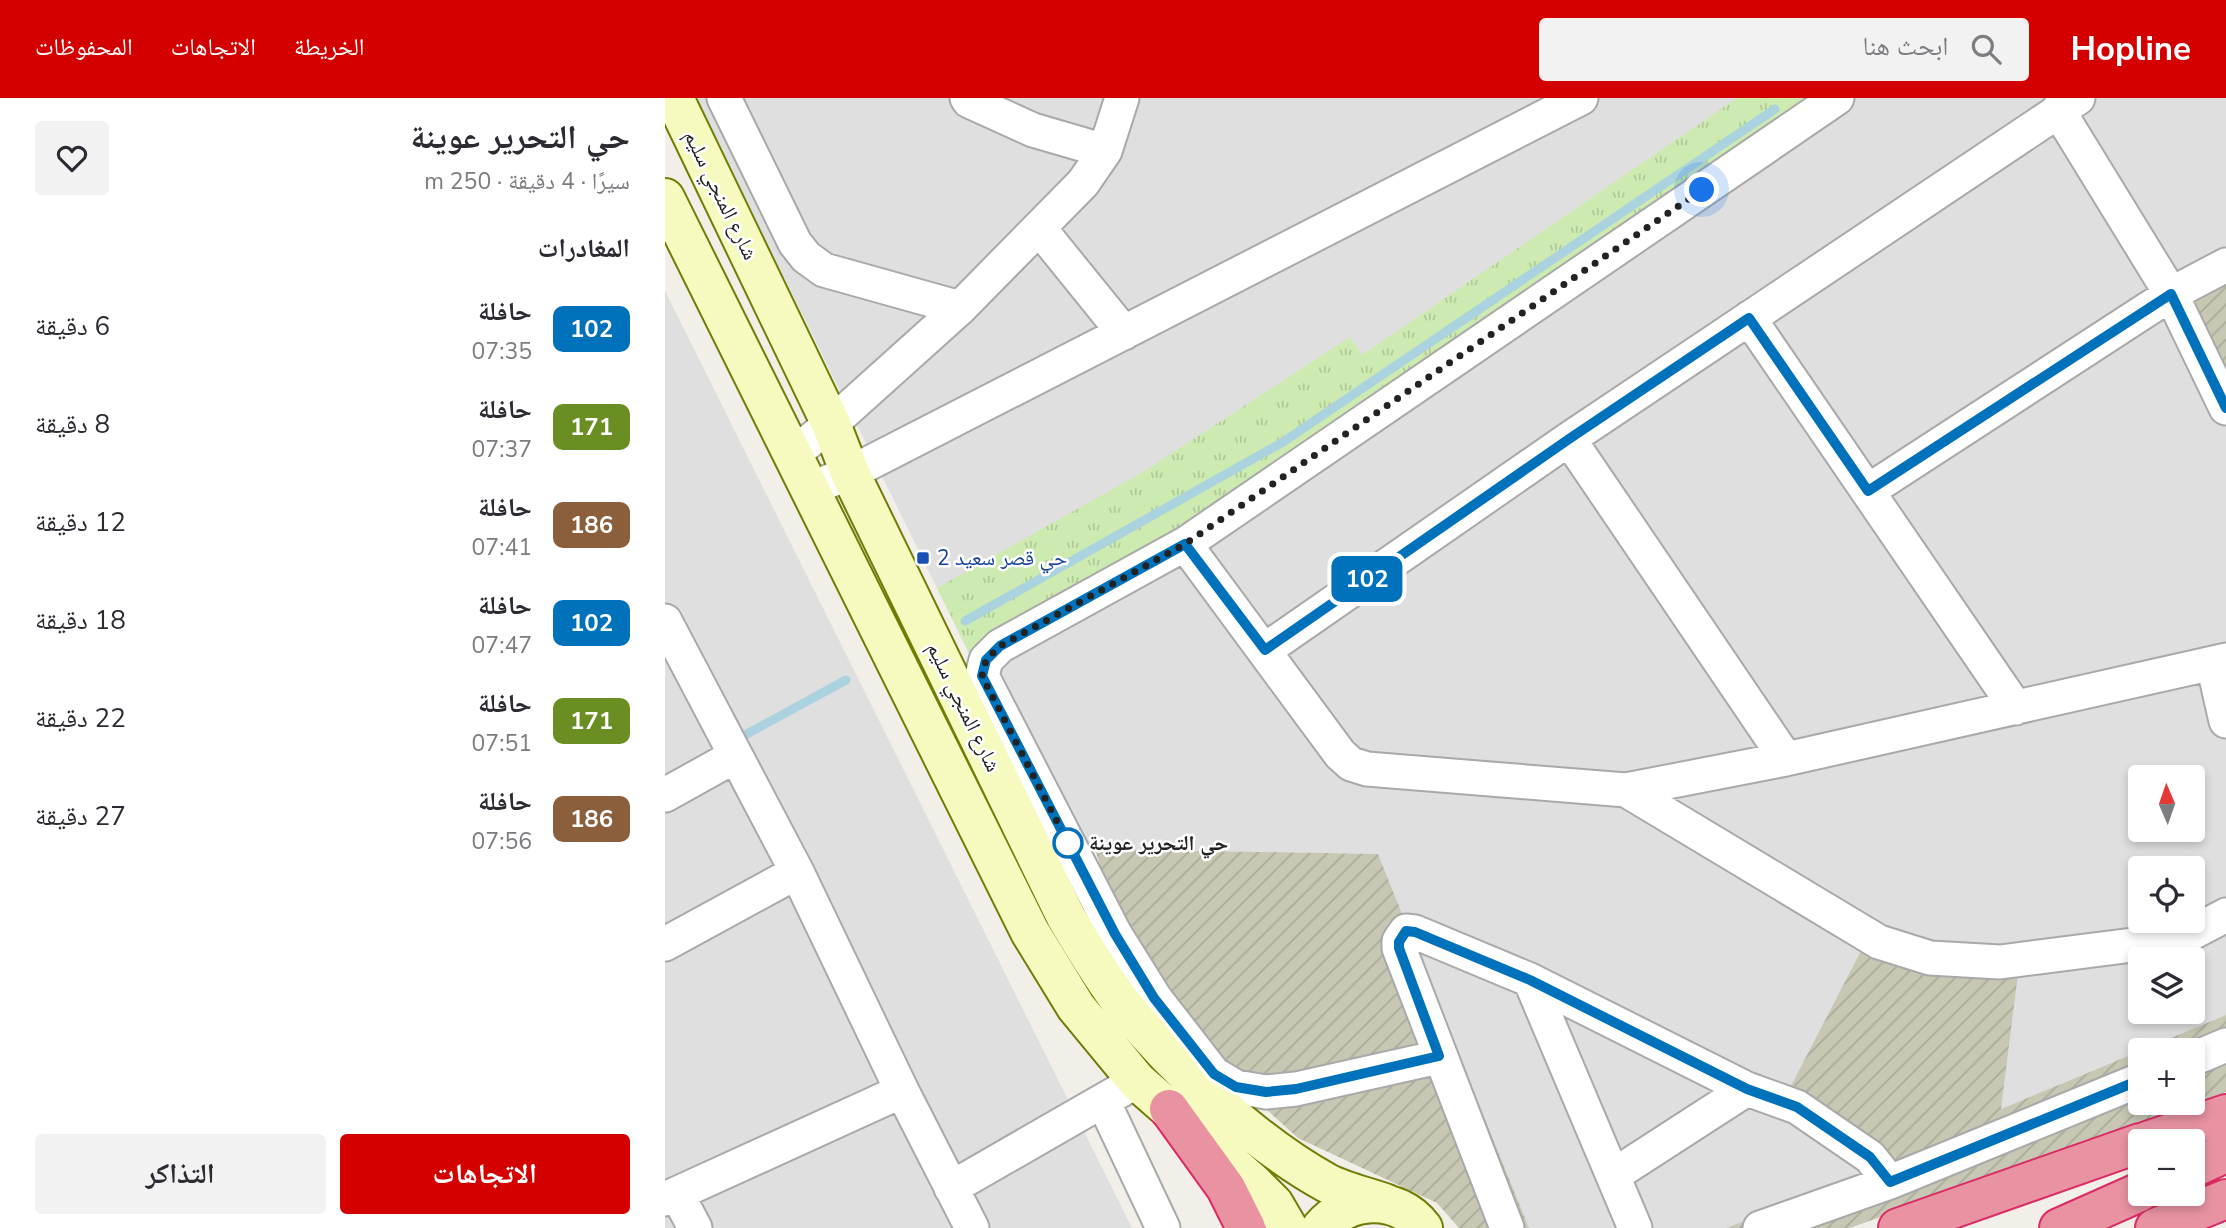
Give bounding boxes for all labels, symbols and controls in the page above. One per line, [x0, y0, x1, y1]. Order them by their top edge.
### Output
search box [1539, 18, 2029, 81]
text: Hopline [2071, 27, 2191, 72]
text: ابحث هنا [1863, 29, 1949, 64]
icon: search [1967, 30, 2005, 68]
text: المحفوظات [35, 31, 133, 63]
text: الاتجاهات [171, 31, 256, 63]
text: الخريطة [294, 31, 365, 63]
text: حي التحرير عوينة [410, 115, 630, 160]
button: heart [35, 121, 109, 195]
street label: شارع المنجي سليم [675, 125, 764, 266]
text: سيرًا · 4 دقيقة · 250 m [424, 166, 630, 197]
your location [1684, 172, 1719, 207]
text: المغادرات [538, 231, 630, 266]
text: حافلة [478, 294, 532, 329]
text: 6 دقيقة [35, 309, 110, 344]
text: 102 [570, 313, 613, 345]
text: 07:35 [472, 336, 532, 367]
text: حافلة [478, 392, 532, 427]
text: 8 دقيقة [35, 407, 110, 442]
text: 171 [570, 411, 613, 443]
text: 07:37 [472, 434, 532, 465]
text: حافلة [478, 490, 532, 525]
text: 12 دقيقة [35, 505, 126, 540]
text: 186 [570, 509, 613, 541]
text: 07:41 [472, 532, 532, 563]
place label: 2 حي قصر سعيد [937, 544, 1067, 574]
marker: 2 حي قصر سعيد [915, 550, 931, 566]
line badge: 102 [1327, 556, 1407, 602]
text: 102 [1345, 563, 1389, 595]
text: حافلة [478, 588, 532, 623]
text: 18 دقيقة [35, 603, 126, 638]
text: 102 [570, 607, 613, 639]
text: 07:47 [472, 630, 532, 661]
street label: شارع المنجي سليم [918, 637, 1007, 778]
text: حافلة [478, 686, 532, 721]
text: 22 دقيقة [35, 701, 126, 736]
text: 171 [570, 705, 613, 737]
text: 07:51 [472, 728, 532, 759]
north arrow [2128, 765, 2205, 842]
map controls [2128, 765, 2205, 1206]
text: حافلة [478, 784, 532, 819]
text: 27 دقيقة [35, 799, 126, 834]
text: 186 [570, 803, 613, 835]
text: 07:56 [472, 826, 532, 857]
marker: حي التحرير عوينة [1053, 828, 1083, 858]
place label: حي التحرير عوينة [1089, 829, 1228, 859]
button: locate [2128, 856, 2205, 933]
button: layers [2128, 947, 2205, 1024]
button: + [2128, 1038, 2205, 1115]
button: − [2128, 1129, 2205, 1206]
button: التذاكر [35, 1134, 326, 1214]
button: الاتجاهات [340, 1134, 630, 1214]

